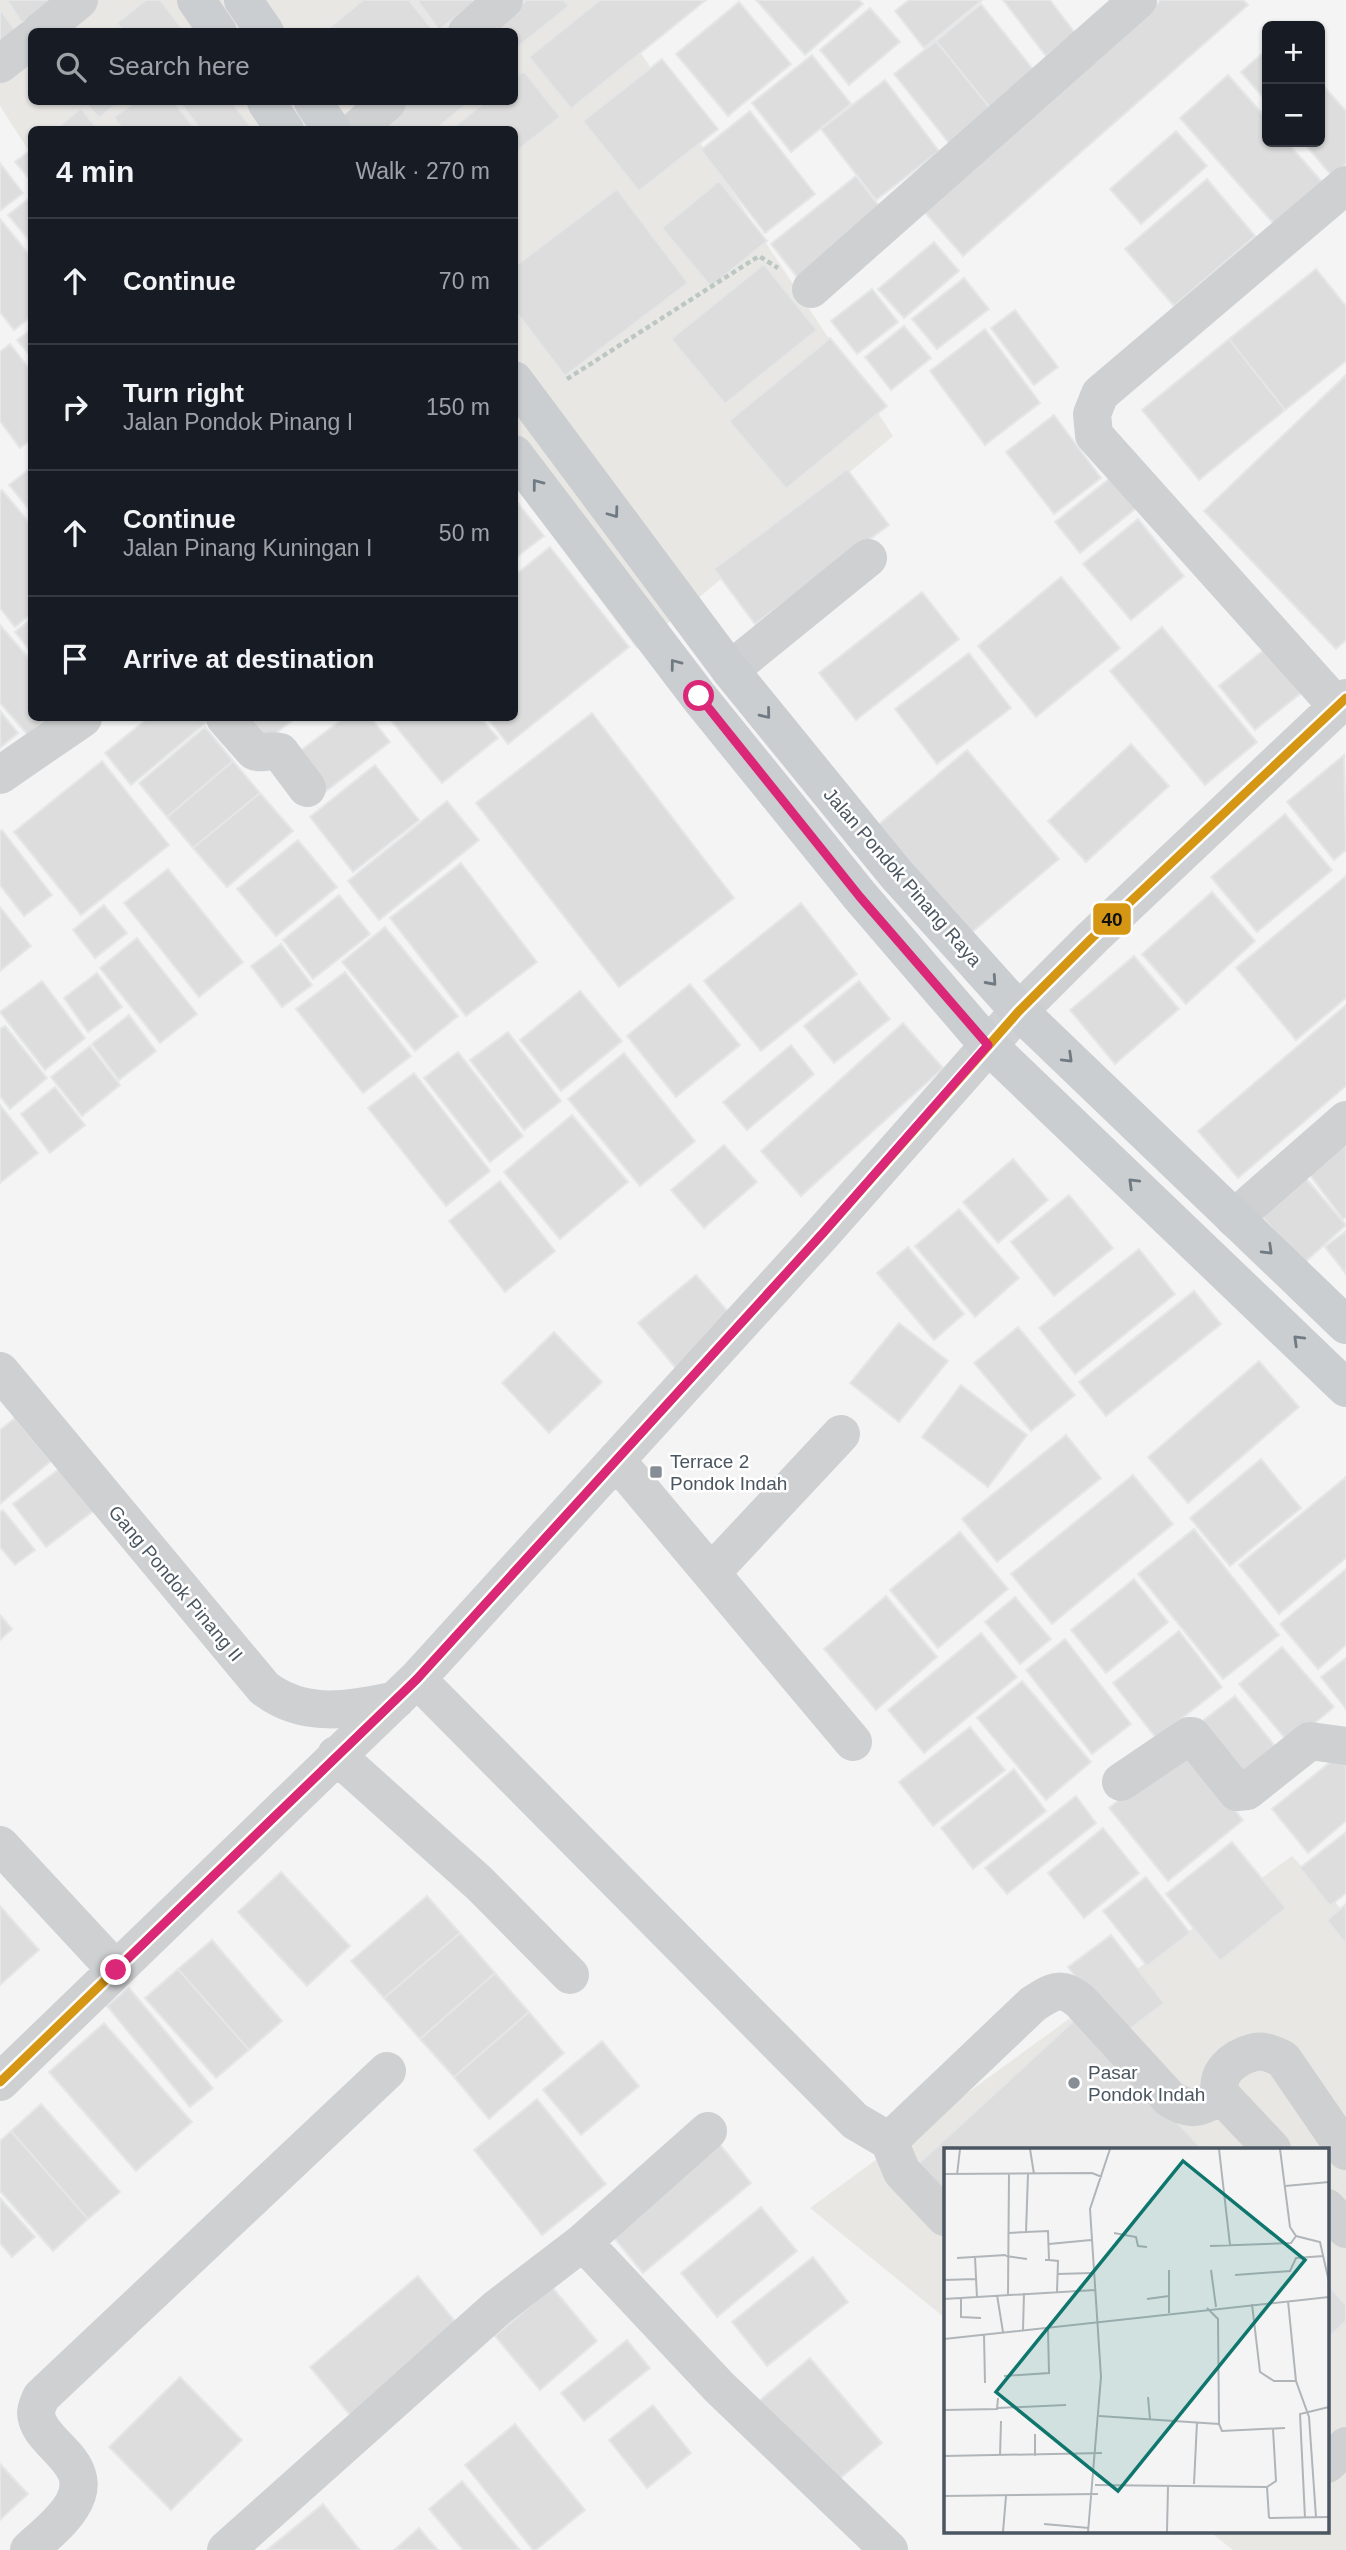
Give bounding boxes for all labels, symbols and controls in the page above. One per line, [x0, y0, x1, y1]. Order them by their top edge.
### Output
map controls [1262, 21, 1325, 147]
button: + [1262, 21, 1325, 84]
search box [28, 28, 518, 105]
icon: search [52, 48, 90, 86]
text: Search here [108, 51, 250, 81]
button: − [1262, 84, 1325, 147]
text: 4 min [56, 155, 134, 188]
text: Walk · 270 m [355, 158, 490, 184]
icon: ahead [56, 262, 94, 300]
text: Continue [123, 266, 236, 296]
text: 70 m [439, 268, 490, 294]
text: Turn right [123, 378, 244, 408]
icon: right [56, 388, 94, 426]
text: 150 m [426, 394, 490, 420]
text: Jalan Pondok Pinang I [123, 409, 353, 435]
one-way arrow [532, 479, 545, 491]
text: Continue [123, 504, 236, 534]
one-way arrow [605, 506, 618, 518]
icon: ahead [56, 514, 94, 552]
text: 50 m [439, 520, 490, 546]
text: Jalan Pinang Kuningan I [123, 535, 372, 561]
icon: arrive [56, 640, 94, 678]
text: Arrive at destination [123, 644, 374, 674]
one-way arrow [670, 660, 683, 672]
route start [683, 680, 714, 711]
one-way arrow [758, 706, 770, 719]
street label: Jalan Pondok Pinang Raya [820, 784, 986, 971]
line badge: 40 [1092, 902, 1132, 936]
text: 40 [1101, 909, 1123, 930]
one-way arrow [984, 973, 996, 986]
one-way arrow [1060, 1050, 1073, 1063]
one-way arrow [1128, 1178, 1141, 1191]
one-way arrow [1259, 1241, 1272, 1254]
one-way arrow [1293, 1335, 1306, 1348]
place label: Terrace 2 Pondok Indah [670, 1451, 787, 1494]
marker: Terrace 2 Pondok Indah [648, 1464, 664, 1480]
street label: Gang Pondok Pinang II [104, 1501, 247, 1665]
route end [100, 1954, 131, 1985]
place label: Pasar Pondok Indah [1088, 2062, 1205, 2105]
marker: Pasar Pondok Indah [1066, 2075, 1082, 2091]
inset map [944, 2148, 1328, 2532]

